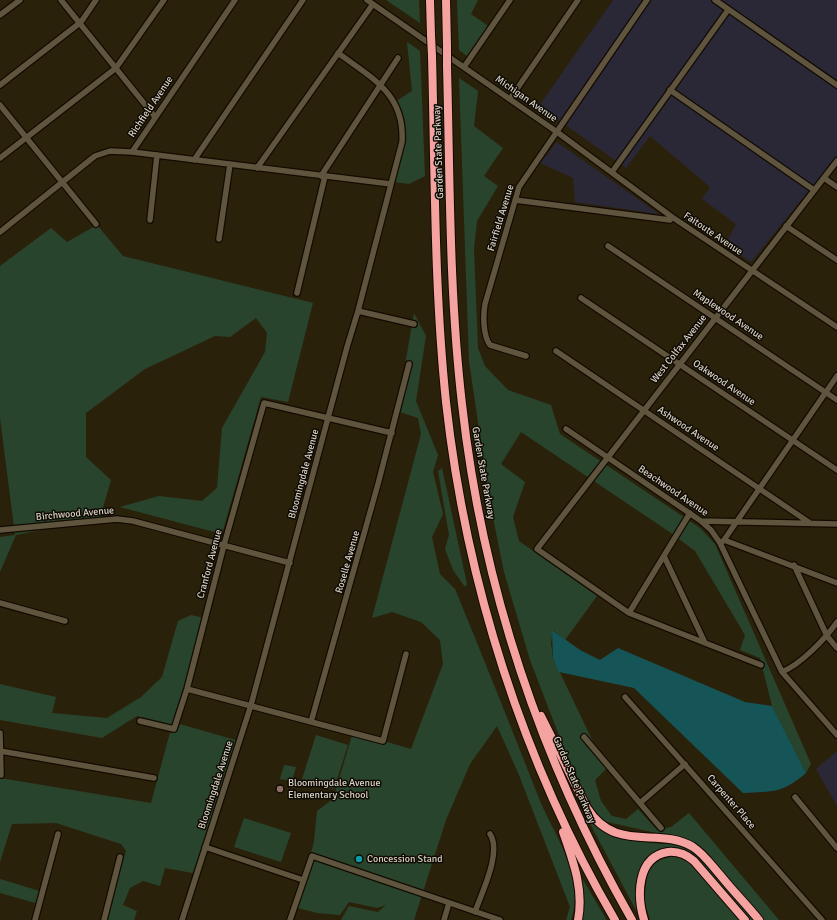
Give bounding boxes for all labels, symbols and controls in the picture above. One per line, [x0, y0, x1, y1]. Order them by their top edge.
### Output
street label: Michigan Avenue [493, 73, 559, 125]
street label: Richfield Avenue [126, 74, 176, 140]
street label: Garden State Parkway [431, 105, 447, 199]
street label: Fairfield Avenue [485, 183, 517, 253]
street label: Faitoute Avenue [681, 210, 745, 258]
street label: Maplewood Avenue [690, 287, 766, 343]
street label: West Colfax Avenue [648, 312, 710, 386]
street label: Oakwood Avenue [690, 358, 758, 408]
street label: Ashwood Avenue [655, 404, 721, 454]
street label: Garden State Parkway [469, 426, 497, 520]
street label: Bloomingdale Avenue [286, 428, 322, 520]
street label: Beachwood Avenue [636, 463, 710, 519]
street label: Birchwood Avenue [35, 505, 115, 523]
street label: Cranford Avenue [195, 528, 225, 600]
street label: Roselle Avenue [333, 529, 363, 595]
street label: Garden State Parkway [550, 735, 598, 825]
street label: Bloomingdale Avenue [196, 739, 236, 831]
street label: Carpenter Place [704, 772, 758, 832]
place label: Bloomingdale Avenue Elementary School [288, 777, 380, 800]
marker: Bloomingdale Avenue Elementary School [275, 784, 285, 794]
place label: Concession Stand [367, 853, 442, 865]
marker: Concession Stand [354, 854, 364, 864]

